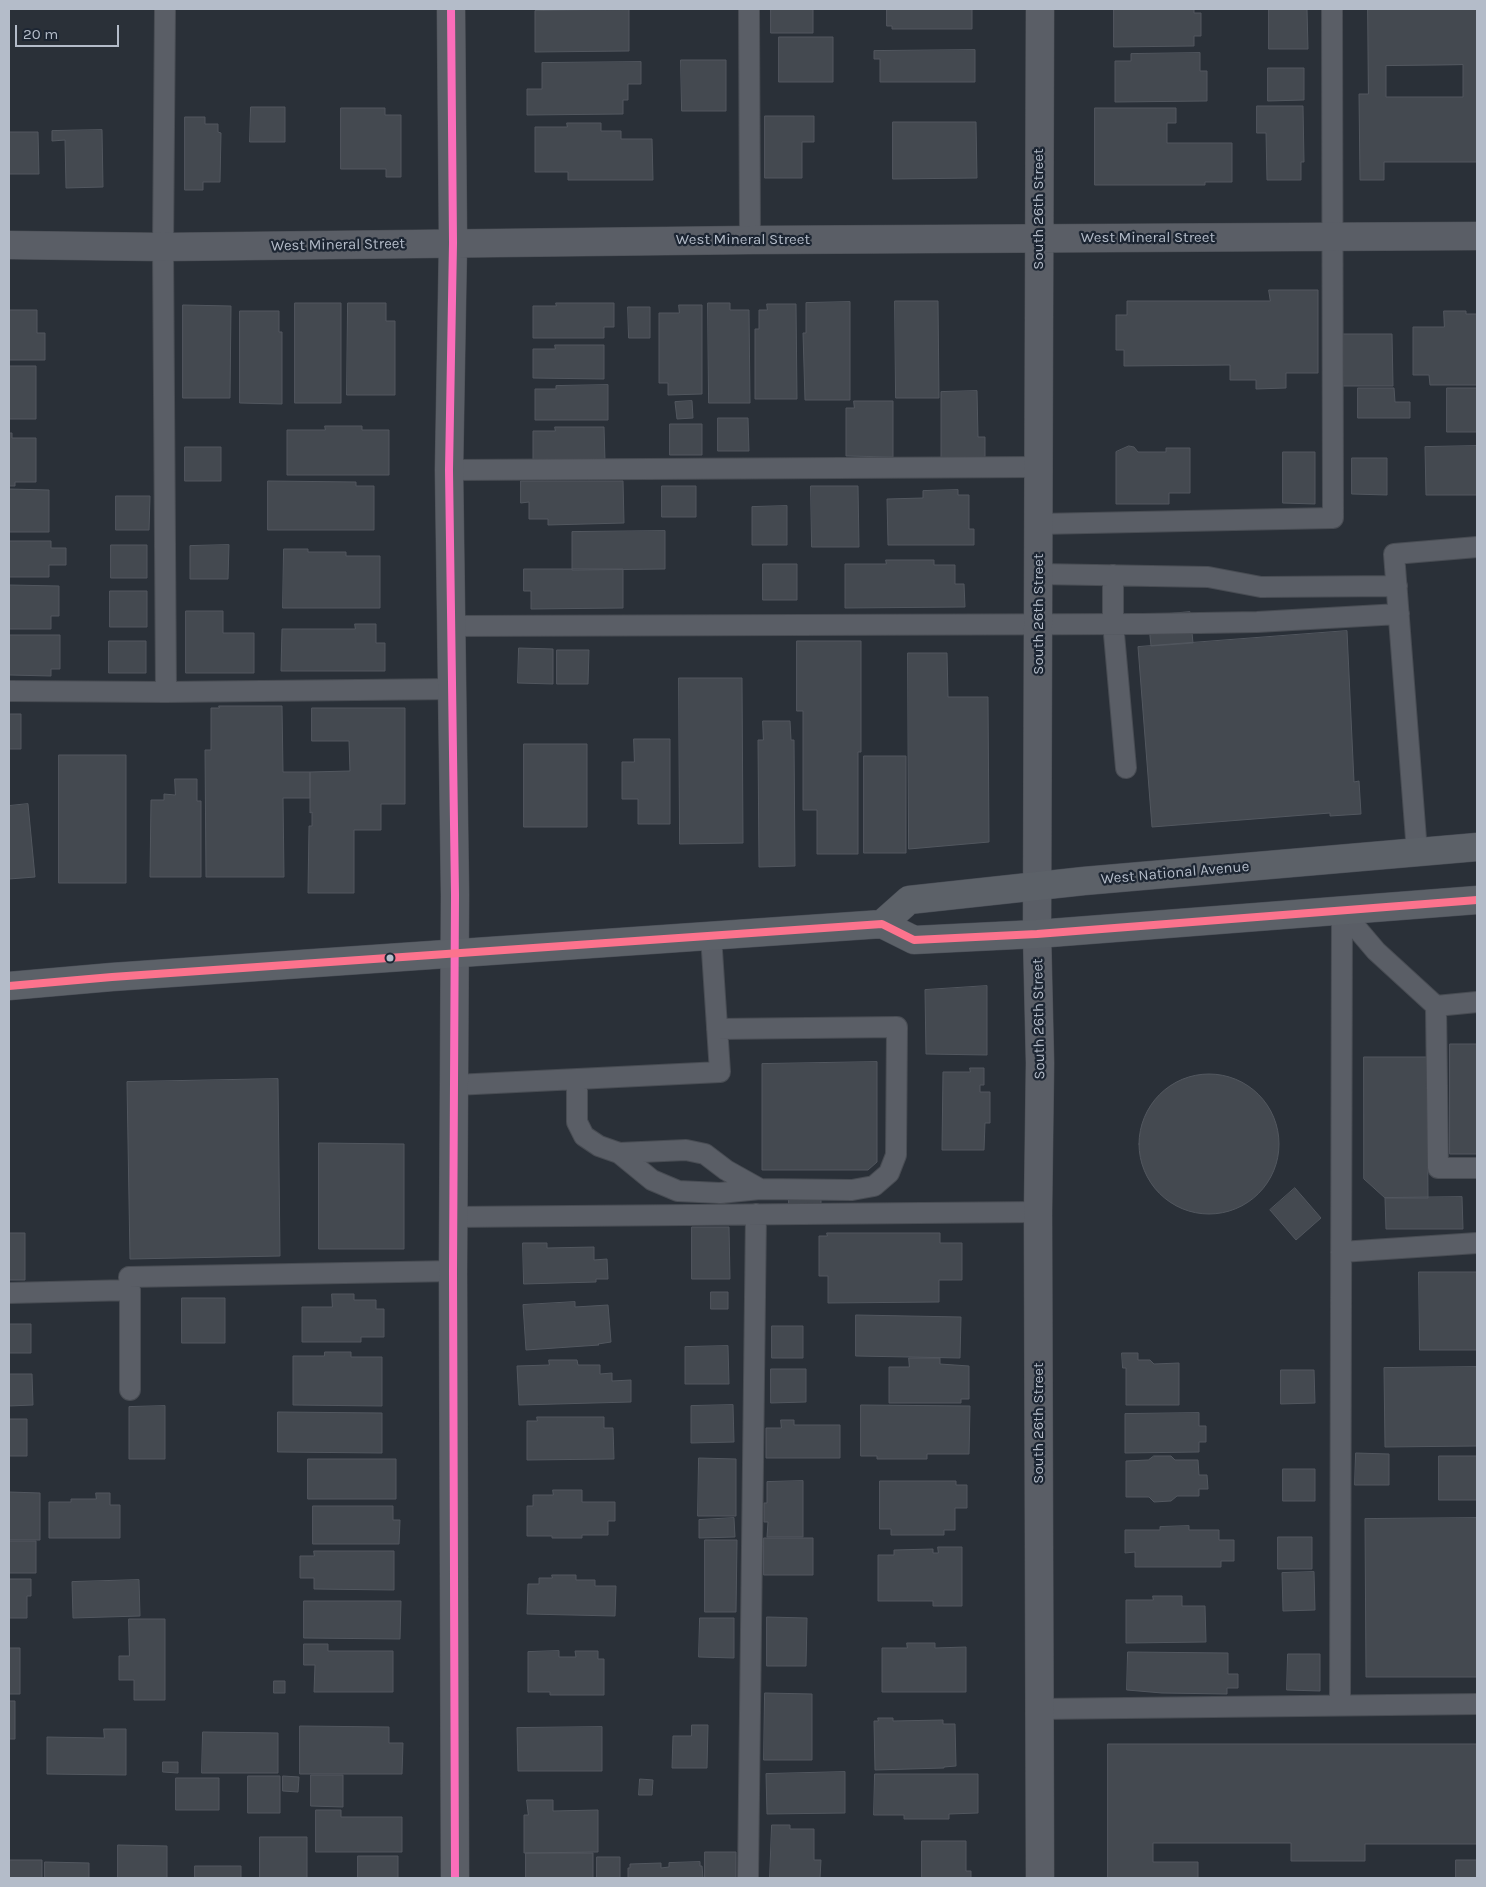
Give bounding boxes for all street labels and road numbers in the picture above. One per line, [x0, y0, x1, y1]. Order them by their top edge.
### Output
street label: South 26th Street [1030, 148, 1048, 270]
street label: West Mineral Street [1081, 229, 1215, 247]
street label: West Mineral Street [676, 231, 810, 249]
street label: West Mineral Street [271, 235, 405, 255]
street label: South 26th Street [1030, 553, 1048, 675]
street label: West National Avenue [1100, 858, 1250, 888]
street label: South 26th Street [1029, 958, 1049, 1080]
street label: South 26th Street [1030, 1362, 1048, 1484]

